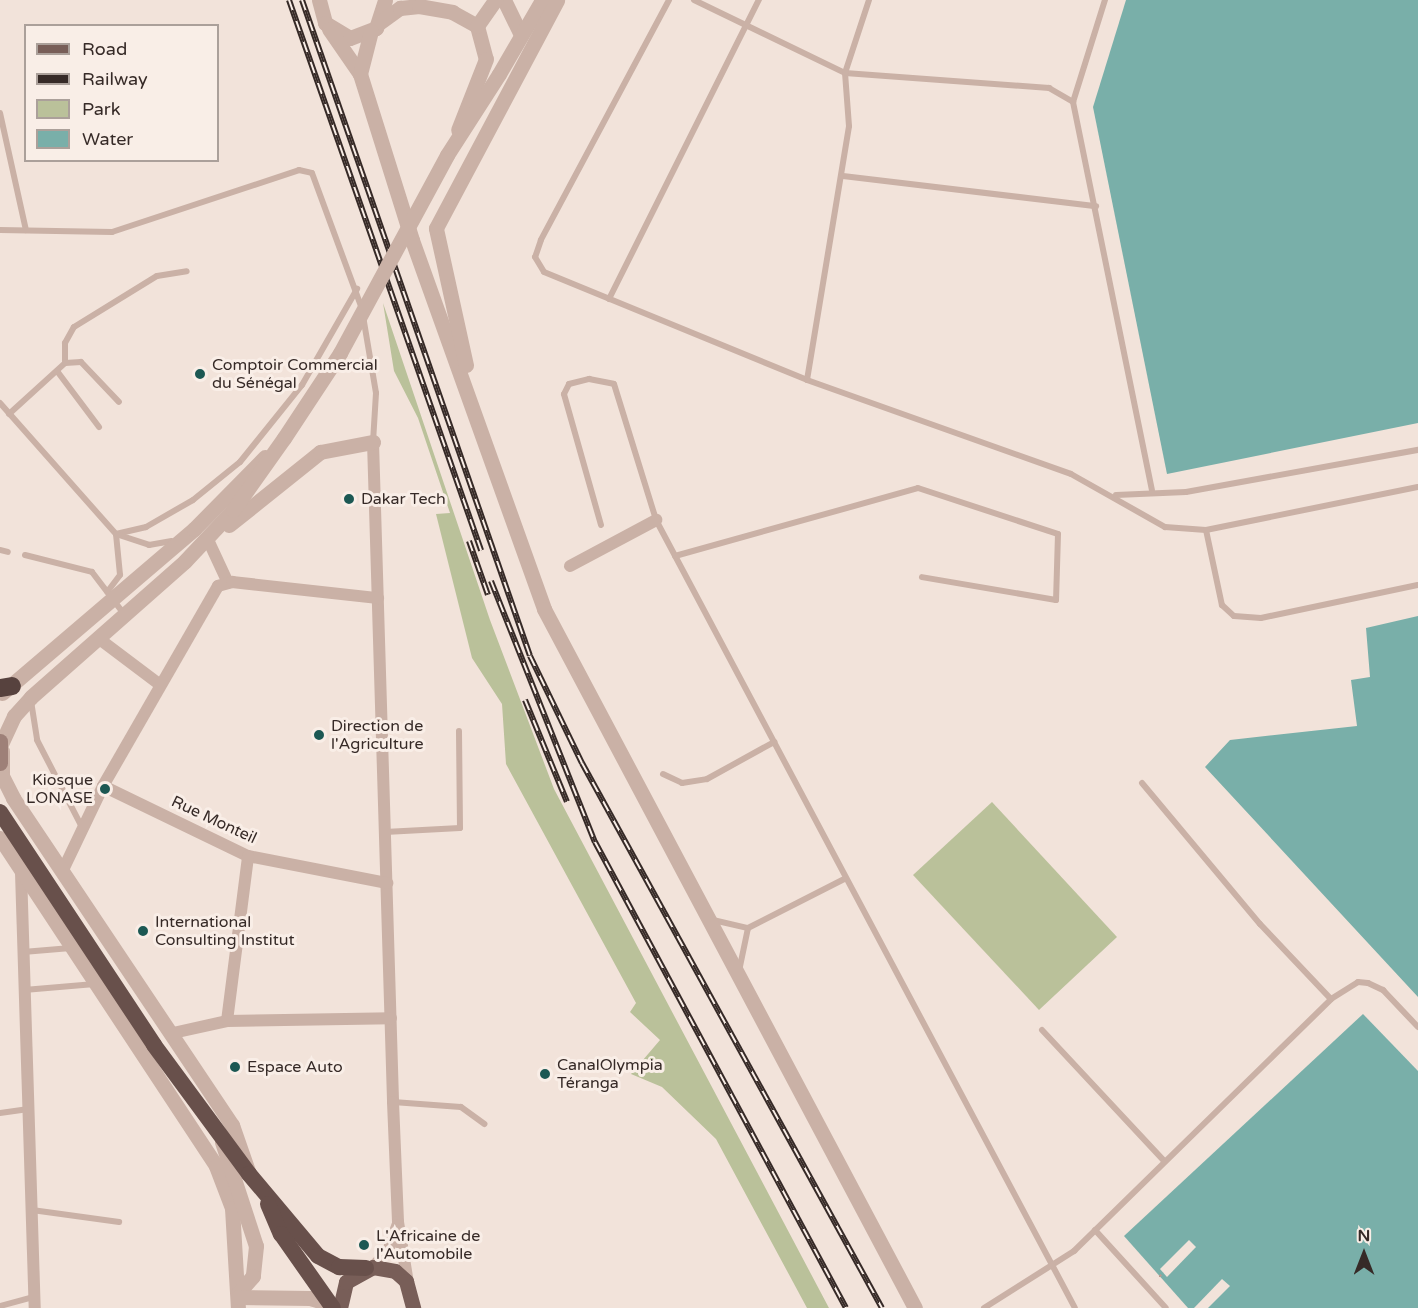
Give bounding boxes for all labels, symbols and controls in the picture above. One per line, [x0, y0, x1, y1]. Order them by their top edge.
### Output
legend [24, 24, 219, 162]
text: Road [82, 38, 127, 60]
text: Railway [82, 68, 148, 90]
text: Park [82, 98, 120, 120]
text: Water [82, 128, 133, 150]
place label: Comptoir Commercial du Sénégal [212, 355, 378, 393]
marker: Comptoir Commercial du Sénégal [193, 367, 207, 381]
place label: Dakar Tech [361, 489, 446, 509]
marker: Dakar Tech [342, 492, 356, 506]
place label: Direction de l'Agriculture [331, 716, 424, 754]
marker: Direction de l'Agriculture [312, 728, 326, 742]
place label: Kiosque LONASE [26, 770, 93, 808]
marker: Kiosque LONASE [98, 782, 112, 796]
street label: Rue Monteil [168, 792, 260, 848]
place label: International Consulting Institut [155, 912, 295, 950]
marker: International Consulting Institut [136, 924, 150, 938]
place label: CanalOlympia Téranga [557, 1055, 663, 1093]
place label: Espace Auto [247, 1057, 343, 1077]
marker: Espace Auto [228, 1060, 242, 1074]
marker: CanalOlympia Téranga [538, 1067, 552, 1081]
north arrow [1334, 1224, 1394, 1284]
place label: L'Africaine de l'Automobile [376, 1226, 480, 1264]
text: N [1358, 1226, 1370, 1246]
marker: L'Africaine de l'Automobile [357, 1238, 371, 1252]

